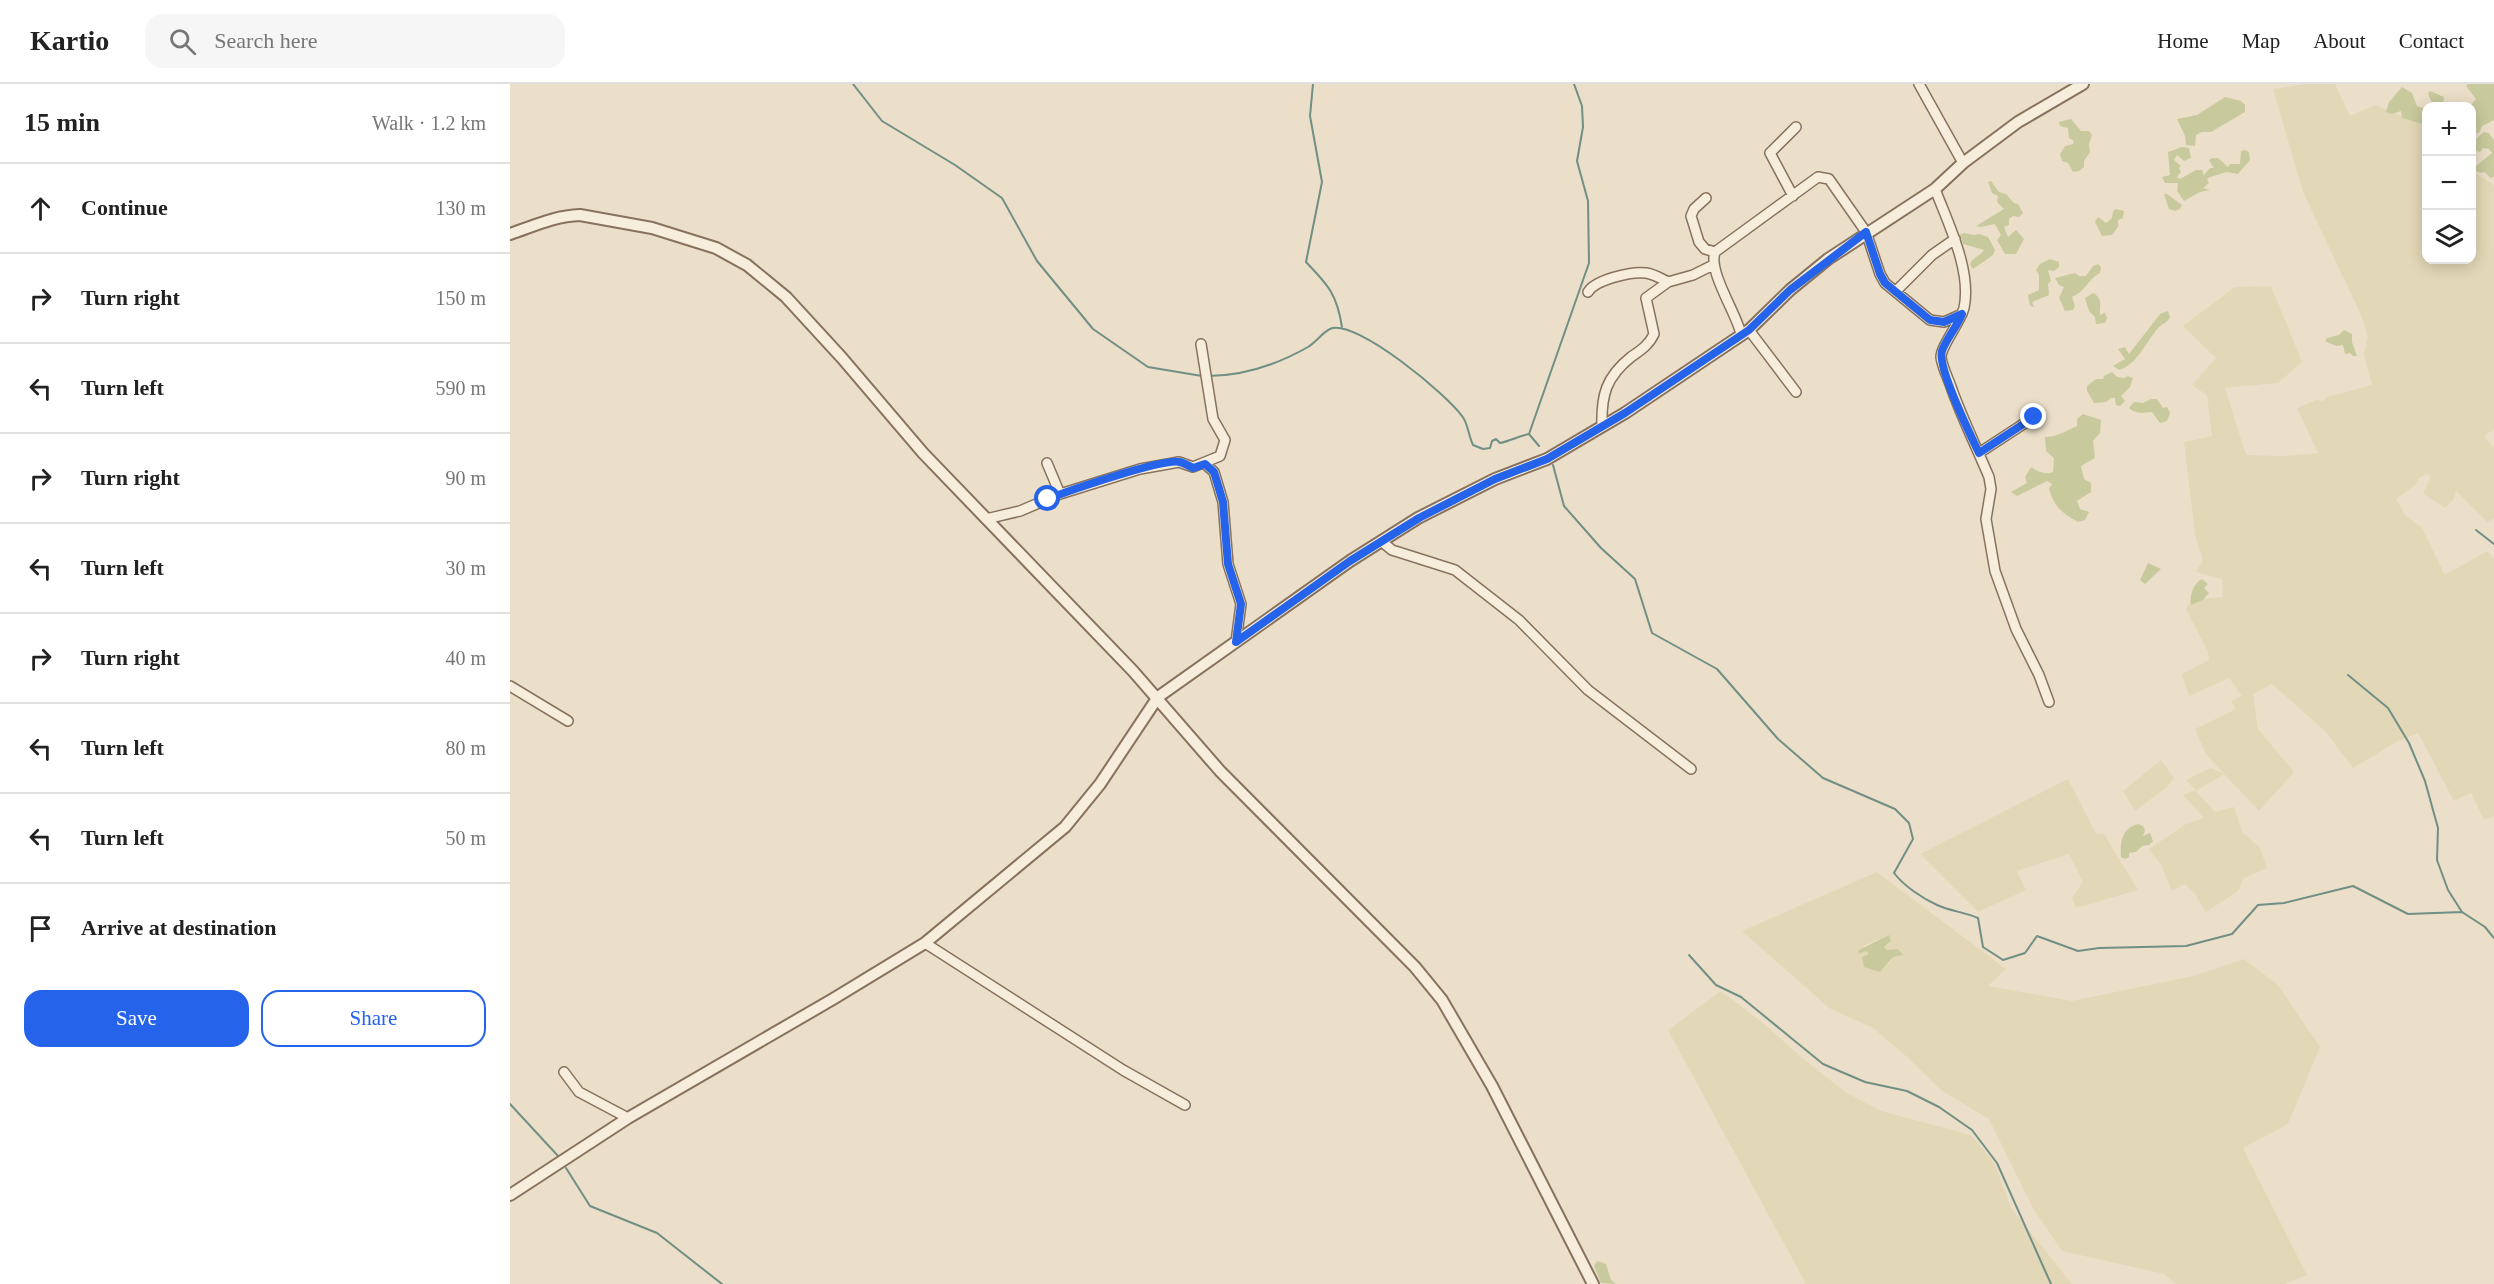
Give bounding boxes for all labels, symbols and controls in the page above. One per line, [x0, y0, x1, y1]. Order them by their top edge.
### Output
search box [145, 14, 565, 68]
text: Kartio [30, 25, 109, 56]
icon: search [166, 25, 199, 58]
text: Search here [214, 28, 318, 53]
text: Home [2157, 29, 2209, 53]
text: Map [2242, 29, 2280, 53]
text: About [2313, 29, 2366, 53]
text: Contact [2399, 29, 2464, 53]
map controls [2422, 102, 2476, 264]
button: + [2422, 102, 2476, 156]
text: 15 min [24, 108, 100, 137]
text: Walk · 1.2 km [372, 112, 486, 134]
button: − [2422, 156, 2476, 210]
icon: ahead [24, 192, 57, 225]
text: Continue [81, 195, 168, 220]
text: 130 m [435, 197, 486, 219]
button: layers [2422, 210, 2476, 264]
icon: right [24, 282, 57, 315]
text: Turn right [81, 285, 180, 310]
text: 150 m [435, 287, 486, 309]
icon: left [24, 372, 57, 405]
text: Turn left [81, 375, 164, 400]
text: 590 m [435, 377, 486, 399]
route end [2020, 403, 2046, 429]
icon: right [24, 462, 57, 495]
text: Turn right [81, 465, 180, 490]
text: 90 m [445, 467, 486, 489]
route start [1034, 485, 1060, 511]
icon: left [24, 552, 57, 585]
text: Turn left [81, 555, 164, 580]
text: 30 m [445, 557, 486, 579]
icon: right [24, 642, 57, 675]
text: Turn right [81, 645, 180, 670]
text: 40 m [445, 647, 486, 669]
icon: left [24, 732, 57, 765]
text: Turn left [81, 735, 164, 760]
text: 80 m [445, 737, 486, 759]
icon: left [24, 822, 57, 855]
text: Turn left [81, 825, 164, 850]
text: 50 m [445, 827, 486, 849]
icon: arrive [24, 912, 57, 945]
text: Arrive at destination [81, 915, 277, 940]
button: Save [24, 990, 249, 1047]
button: Share [261, 990, 486, 1047]

